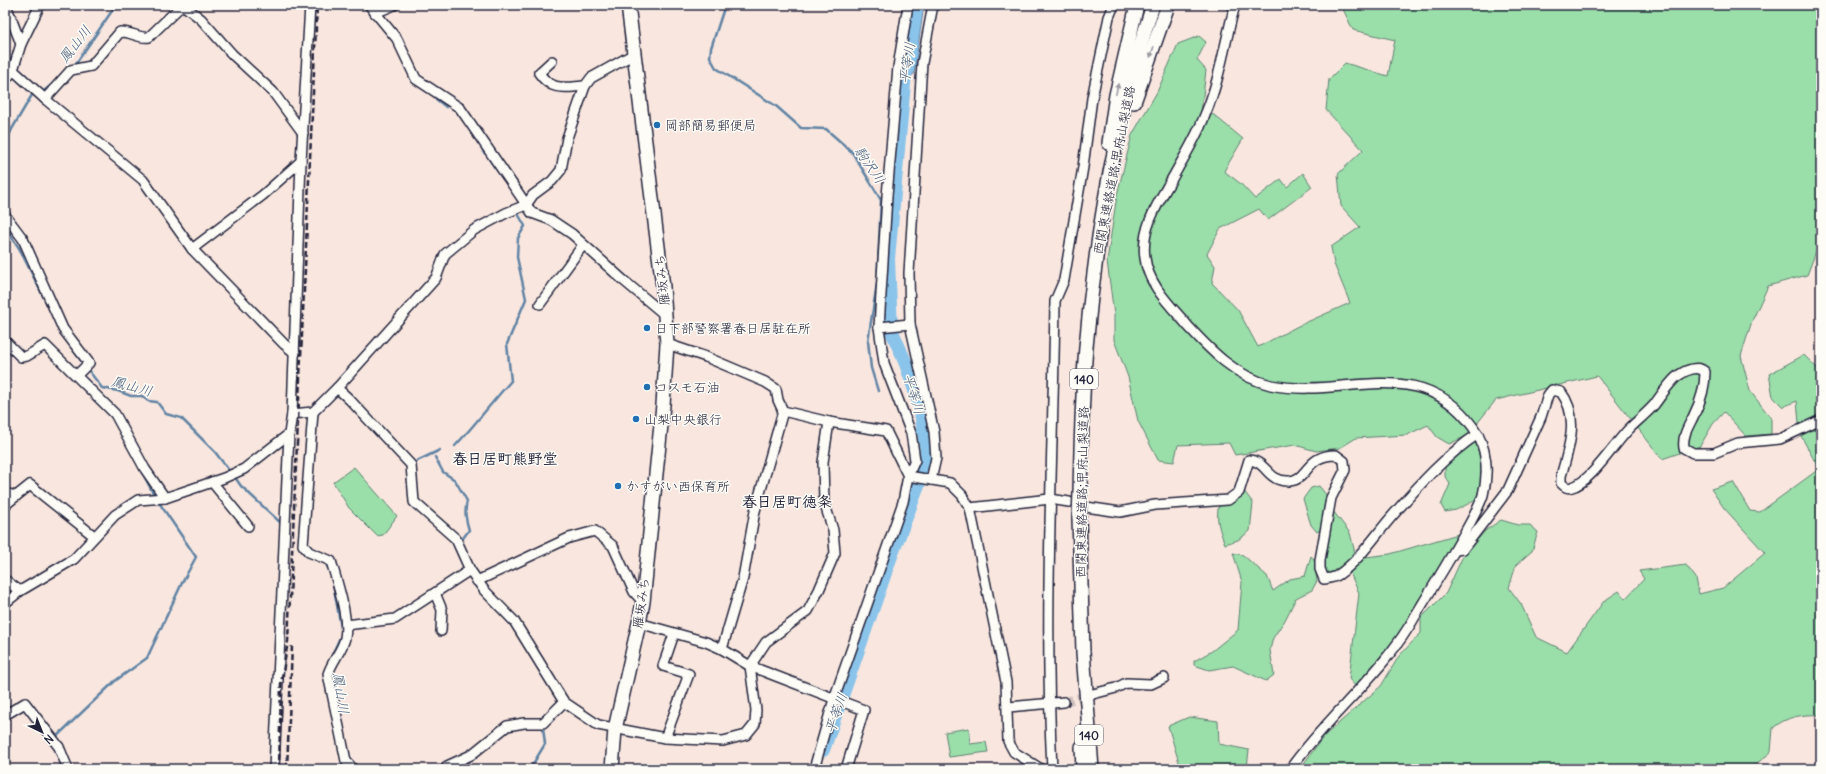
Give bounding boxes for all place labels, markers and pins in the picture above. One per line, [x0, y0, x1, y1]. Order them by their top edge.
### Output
place label: 岡部簡易郵便局 [665, 117, 756, 134]
marker: 岡部簡易郵便局 [652, 120, 662, 130]
place label: 日下部警察署春日居駐在所 [655, 320, 811, 337]
marker: 日下部警察署春日居駐在所 [642, 323, 652, 333]
place label: コスモ石油 [655, 379, 719, 396]
marker: コスモ石油 [642, 382, 652, 392]
place label: 山梨中央銀行 [644, 411, 722, 428]
marker: 山梨中央銀行 [631, 414, 641, 424]
place label: かすがい西保育所 [626, 478, 730, 495]
marker: かすがい西保育所 [613, 481, 623, 491]

